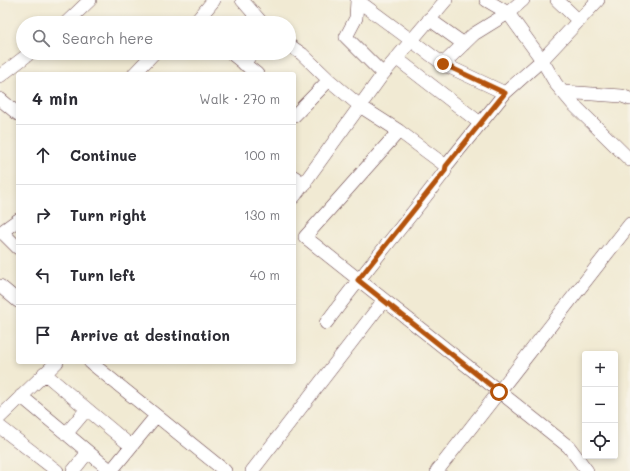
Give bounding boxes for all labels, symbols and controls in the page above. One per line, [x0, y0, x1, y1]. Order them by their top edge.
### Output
search box [16, 16, 296, 60]
icon: search [30, 27, 52, 49]
text: Search here [62, 28, 153, 48]
route end [434, 55, 452, 73]
text: 4 min [32, 87, 78, 109]
text: Walk · 270 m [199, 90, 280, 107]
icon: ahead [32, 144, 54, 166]
text: Continue [70, 145, 137, 165]
text: 100 m [244, 146, 280, 163]
icon: right [32, 204, 54, 226]
text: Turn right [70, 205, 147, 225]
text: 130 m [244, 206, 280, 223]
icon: left [32, 264, 54, 286]
text: Turn left [70, 265, 135, 285]
text: 40 m [250, 266, 280, 283]
icon: arrive [32, 324, 54, 346]
text: Arrive at destination [70, 325, 230, 345]
map controls [582, 351, 618, 459]
button: + [582, 351, 618, 387]
route start [490, 383, 508, 401]
button: − [582, 387, 618, 423]
button: locate [582, 423, 618, 459]

